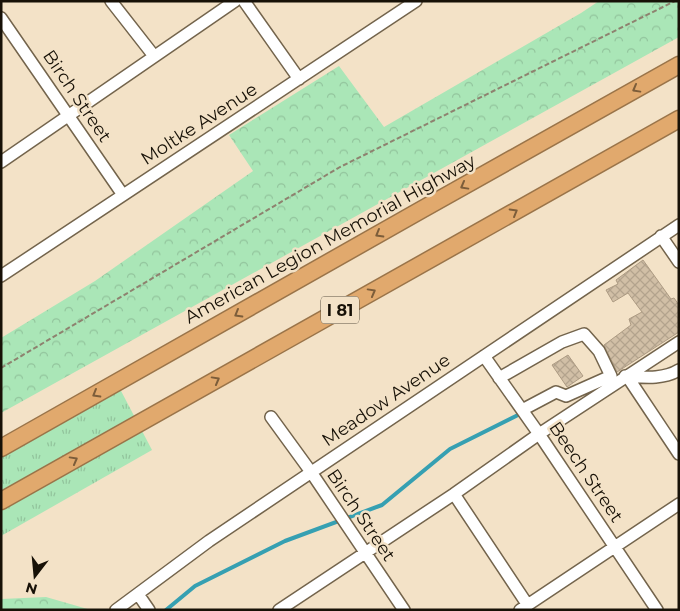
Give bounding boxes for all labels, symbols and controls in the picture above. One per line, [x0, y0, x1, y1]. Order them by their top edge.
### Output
street label: Birch Street [38, 46, 116, 146]
street label: Moltke Avenue [137, 78, 261, 170]
one-way arrow [633, 83, 642, 93]
street label: American Legion Memorial Highway [181, 150, 479, 328]
one-way arrow [460, 180, 469, 190]
one-way arrow [509, 208, 518, 218]
one-way arrow [375, 227, 384, 237]
one-way arrow [367, 288, 376, 298]
road number: I 81 [321, 296, 359, 324]
one-way arrow [234, 308, 243, 318]
street label: Meadow Avenue [318, 349, 454, 451]
one-way arrow [210, 376, 219, 386]
one-way arrow [93, 388, 102, 398]
street label: Beech Street [544, 418, 628, 526]
one-way arrow [69, 456, 78, 466]
street label: Birch Street [322, 465, 400, 565]
north arrow [10, 551, 60, 601]
text: N [23, 578, 39, 599]

